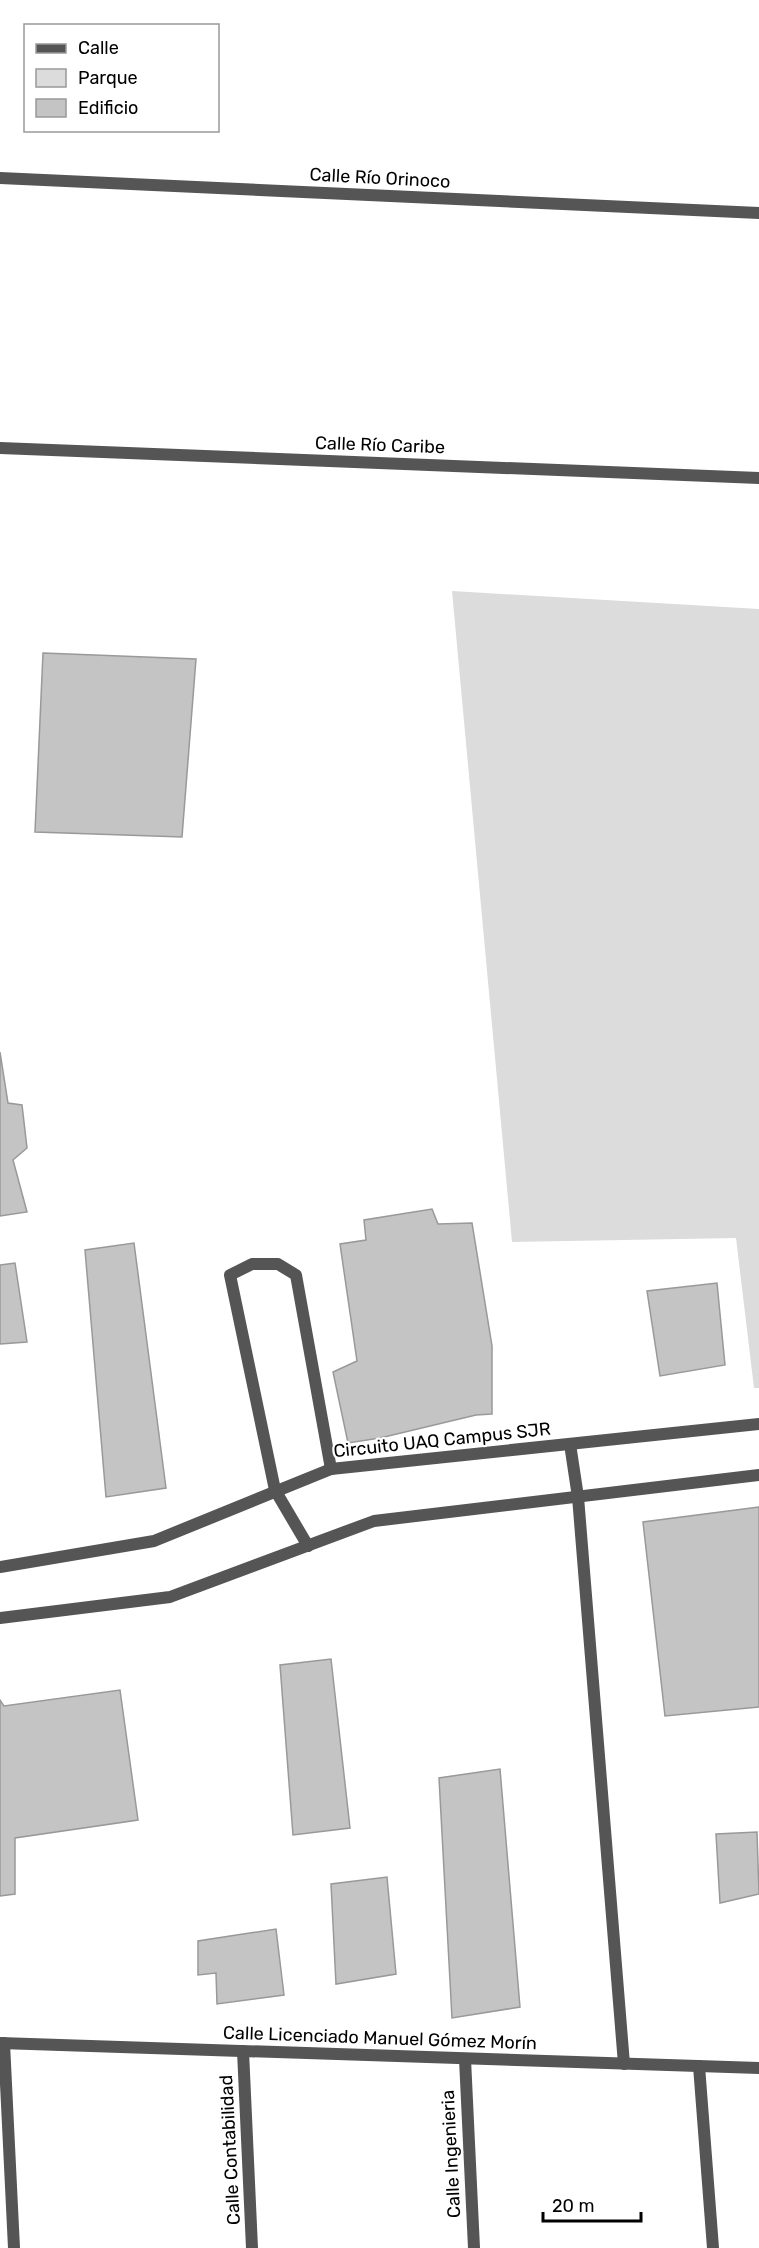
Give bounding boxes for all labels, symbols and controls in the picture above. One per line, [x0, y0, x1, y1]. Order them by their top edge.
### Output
legend [24, 24, 219, 132]
text: Calle [78, 37, 119, 59]
text: Parque [78, 67, 138, 89]
text: Edificio [78, 97, 138, 119]
street label: Calle Río Orinoco [309, 163, 451, 193]
street label: Calle Río Caribe [315, 432, 445, 458]
street label: Circuito UAQ Campus SJR [332, 1418, 552, 1462]
street label: Calle Licenciado Manuel Gómez Morín [223, 2022, 537, 2054]
street label: Calle Contabilidad [215, 2074, 245, 2226]
street label: Calle Ingenieria [437, 2089, 465, 2219]
scale bar [543, 2185, 640, 2223]
text: 20 m [552, 2195, 594, 2217]

